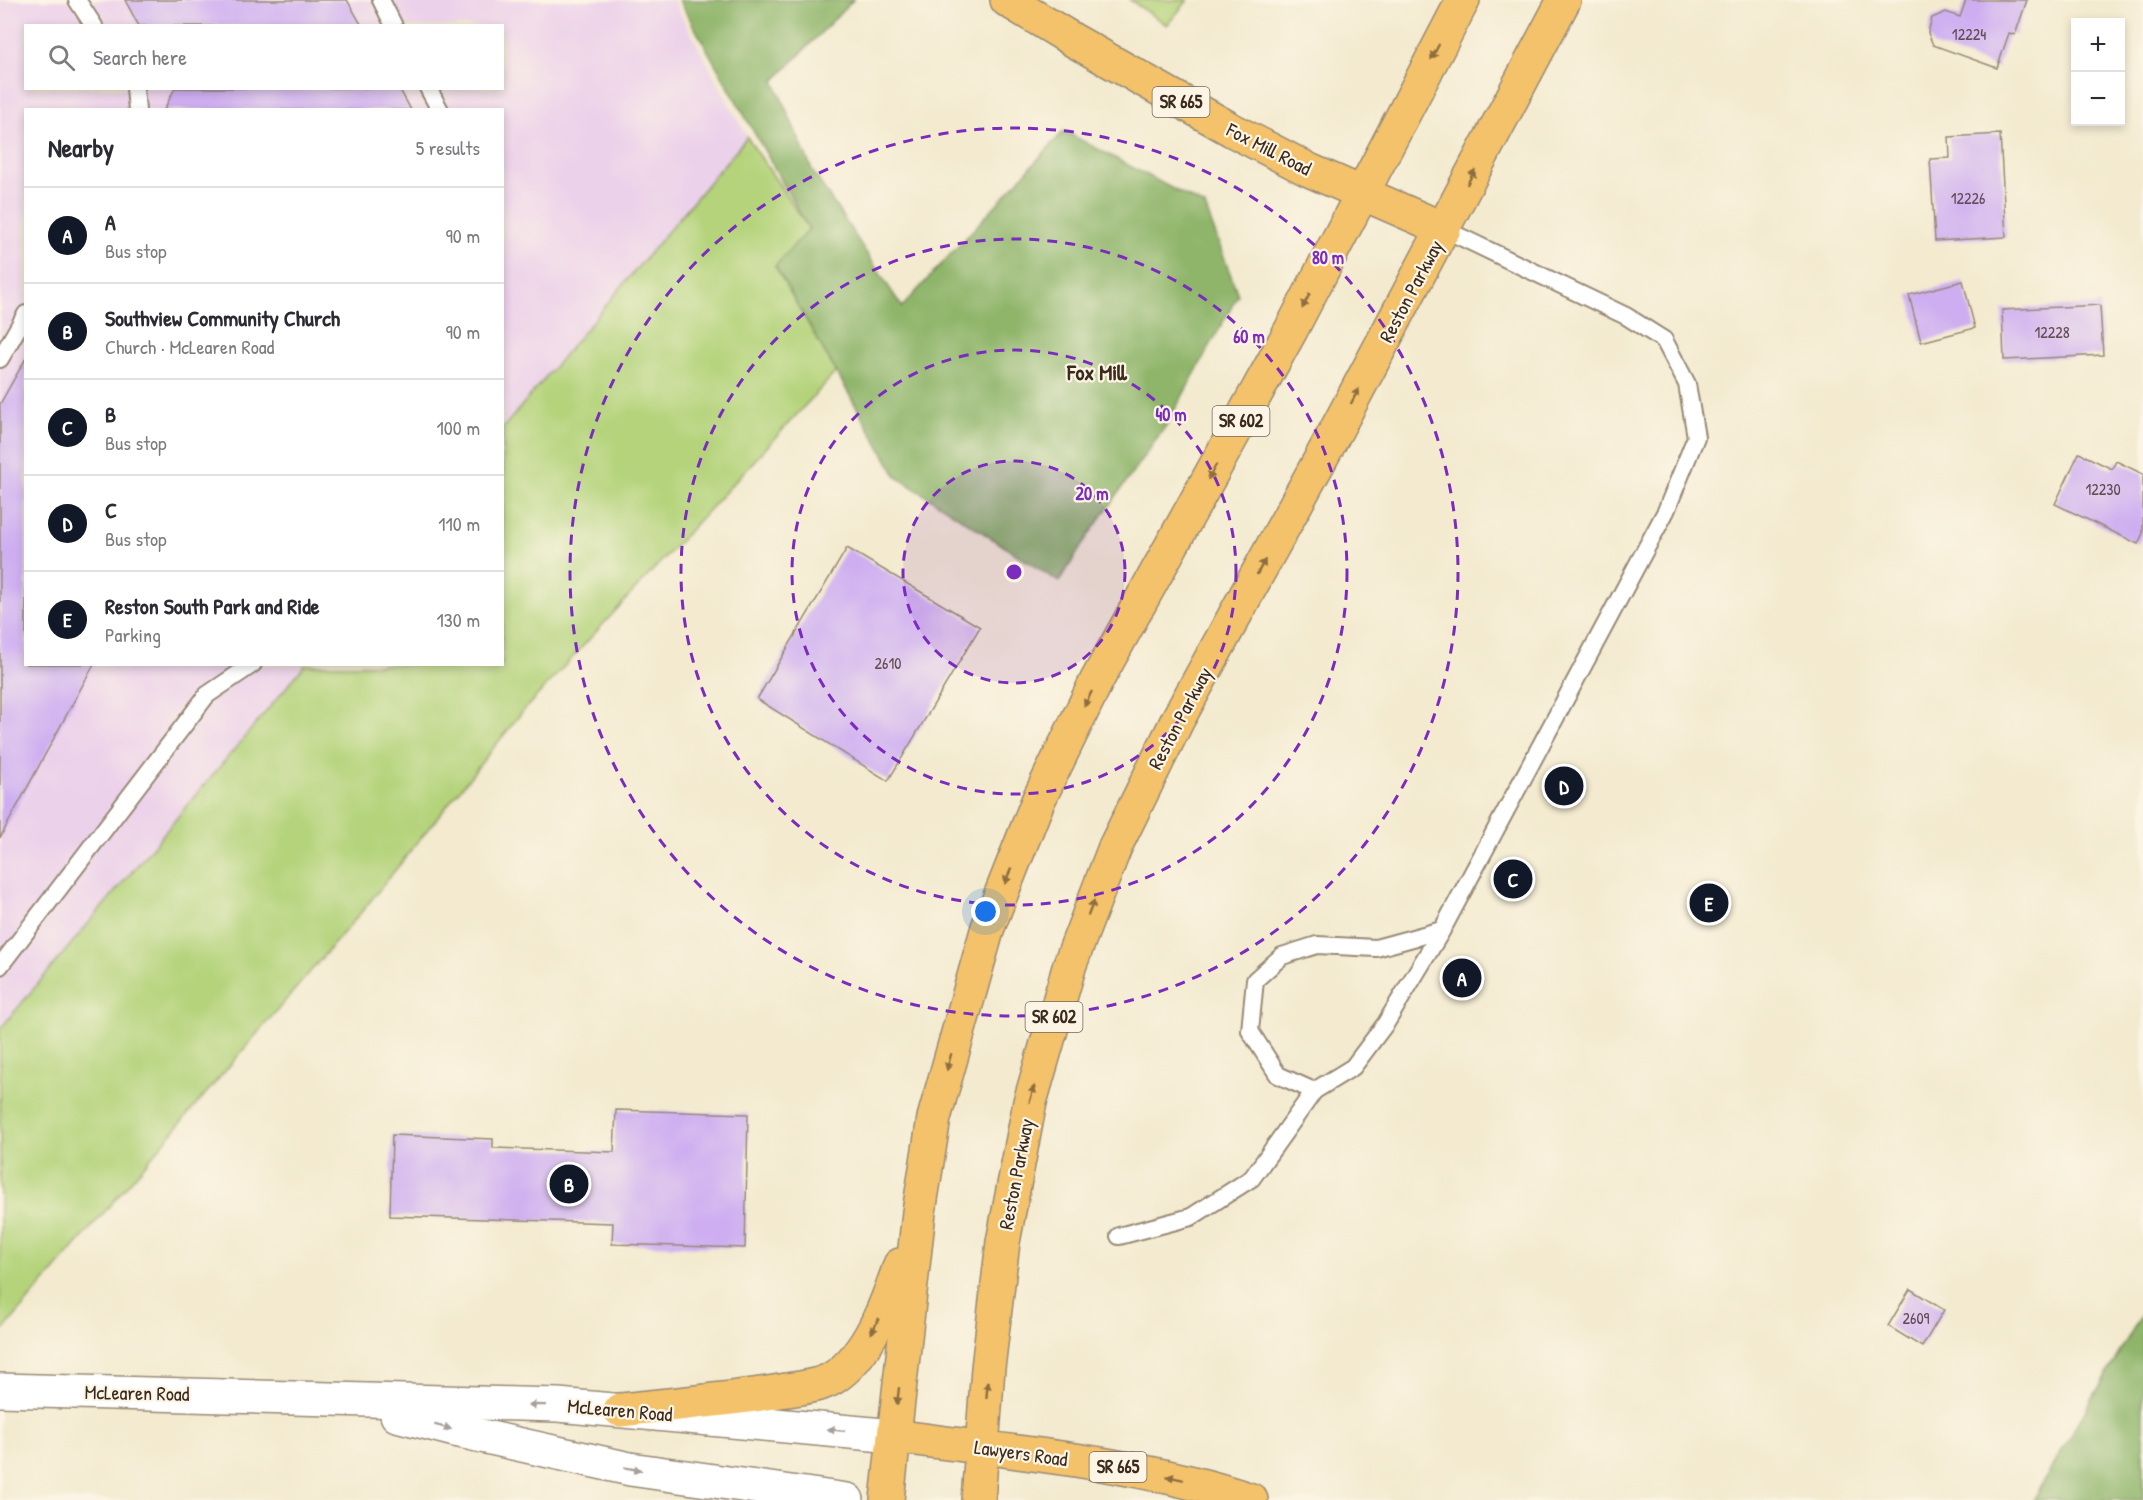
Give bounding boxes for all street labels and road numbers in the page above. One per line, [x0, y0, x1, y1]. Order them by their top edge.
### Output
road number: SR 665 [1152, 87, 1210, 117]
street label: Fox Mill Road [1221, 115, 1316, 181]
street label: Reston Parkway [1372, 235, 1449, 347]
road number: SR 602 [1212, 406, 1270, 436]
street label: Reston Parkway [1141, 662, 1218, 774]
road number: SR 602 [1026, 1002, 1082, 1032]
street label: Reston Parkway [992, 1116, 1039, 1232]
street label: McLearen Road [84, 1378, 190, 1407]
street label: McLearen Road [567, 1391, 674, 1428]
street label: Lawyers Road [973, 1433, 1070, 1472]
road number: SR 665 [1090, 1452, 1146, 1482]

